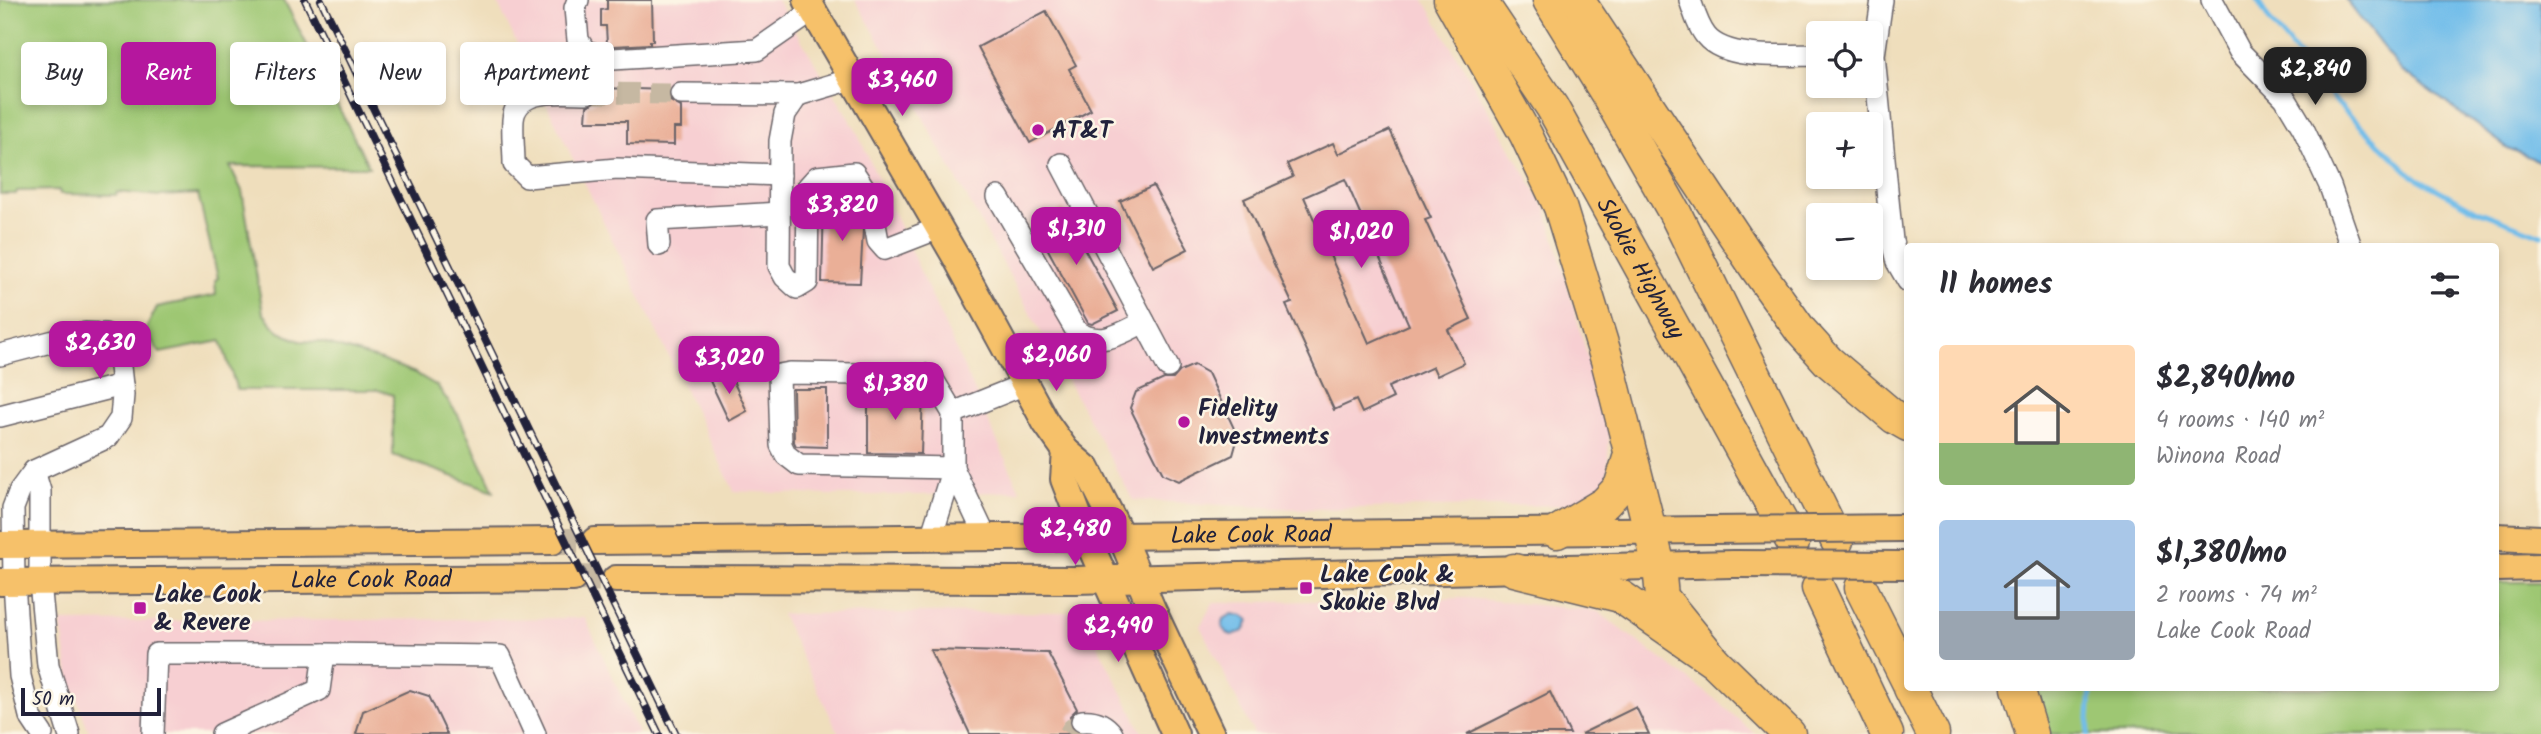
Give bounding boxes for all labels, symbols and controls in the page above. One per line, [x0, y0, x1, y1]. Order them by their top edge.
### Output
map controls [1806, 21, 1883, 280]
button: locate [1806, 21, 1883, 98]
chip: Buy [21, 42, 107, 105]
chip: Rent [121, 42, 216, 105]
chip: Filters [230, 42, 340, 105]
chip: New [354, 42, 446, 105]
chip: Apartment [460, 42, 614, 105]
pin: $2,840 [2258, 48, 2372, 107]
text: $2,840 [2280, 52, 2350, 88]
pin: $3,460 [845, 58, 959, 118]
text: $3,460 [867, 63, 937, 99]
place label: AT&T [1052, 112, 1114, 151]
button: + [1806, 112, 1883, 189]
marker: AT&T [1030, 122, 1046, 138]
pin: $3,820 [785, 184, 899, 243]
text: $3,820 [806, 188, 878, 224]
street label: Skokie Highway [1585, 191, 1695, 348]
button: − [1806, 203, 1883, 280]
pin: $1,310 [1019, 208, 1133, 267]
pin: $1,020 [1304, 210, 1418, 270]
text: $1,310 [1047, 212, 1105, 248]
text: $1,020 [1329, 215, 1393, 251]
text: 11 homes [1939, 261, 2052, 309]
icon: filters [2426, 266, 2464, 304]
pin: $2,630 [43, 322, 157, 381]
text: $2,630 [65, 326, 135, 362]
pin: $2,060 [999, 334, 1113, 393]
pin: $3,020 [672, 336, 786, 396]
text: $2,060 [1021, 338, 1091, 374]
text: $3,020 [694, 341, 764, 377]
text: $2,840/mo [2156, 355, 2295, 403]
pin: $1,380 [838, 362, 952, 422]
text: $1,380 [863, 367, 927, 403]
icon: home [1995, 373, 2079, 457]
place label: Fidelity Investments [1198, 390, 1329, 457]
text: 4 rooms · 140 m² [2156, 403, 2324, 439]
marker: Fidelity Investments [1176, 414, 1192, 430]
text: Winona Road [2156, 439, 2281, 475]
pin: $2,480 [1018, 508, 1132, 567]
text: $2,480 [1040, 512, 1110, 548]
street label: Lake Cook Road [1170, 516, 1333, 556]
text: $1,380/mo [2156, 530, 2287, 578]
icon: home [1995, 548, 2079, 632]
place label: Lake Cook & Skokie Blvd [1320, 556, 1455, 623]
street label: Lake Cook Road [290, 561, 453, 601]
place label: Lake Cook & Revere [154, 576, 262, 643]
text: 2 rooms · 74 m² [2156, 578, 2317, 614]
marker: Lake Cook & Skokie Blvd [1298, 580, 1314, 596]
marker: Lake Cook & Revere [132, 600, 148, 616]
pin: $2,490 [1061, 604, 1175, 664]
text: $2,490 [1083, 609, 1153, 645]
text: Lake Cook Road [2156, 614, 2310, 650]
scale bar [21, 685, 161, 717]
text: 50 m [32, 685, 74, 715]

